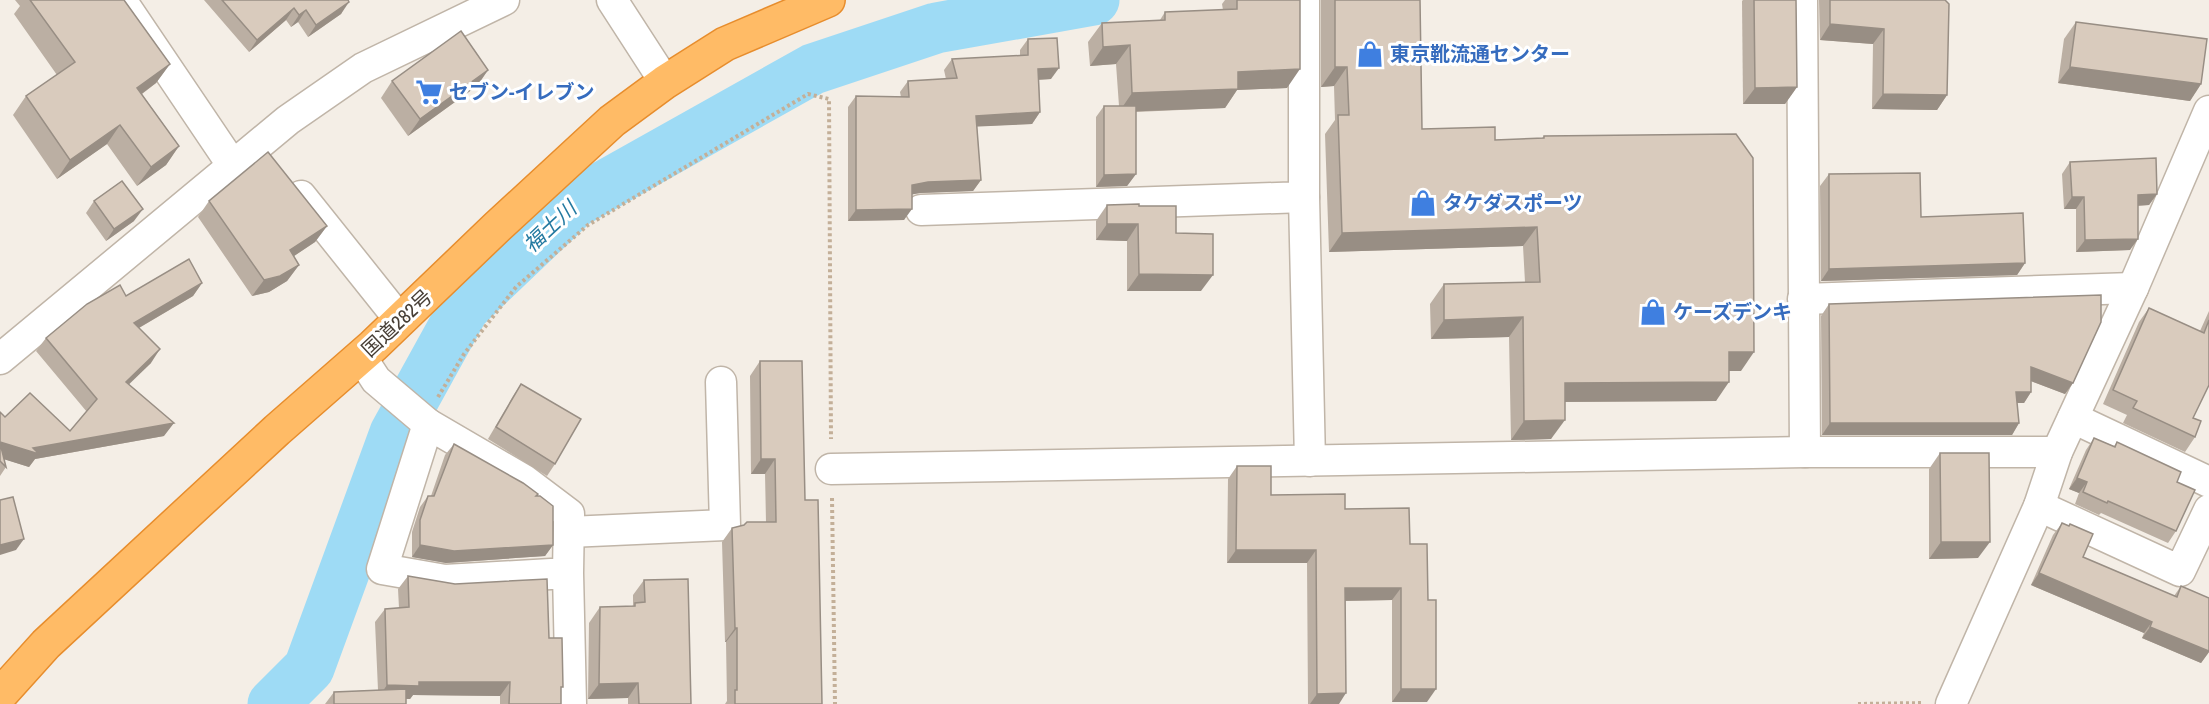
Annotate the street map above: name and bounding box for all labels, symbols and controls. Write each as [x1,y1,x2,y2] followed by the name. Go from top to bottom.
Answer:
[1355,39,1385,69] shop icon: 東京靴流通センター
[1390,40,1570,67] place label: 東京靴流通センター
[414,77,444,107] supermarket icon: セブン-イレブン
[449,78,594,105] place label: セブン-イレブン
[1408,188,1438,218] shop icon: タケダスポーツ
[1443,189,1583,216] place label: タケダスポーツ
[517,193,584,259] water label: 福士川
[356,283,438,362] street label: 国道282号
[1638,297,1668,327] shop icon: ケーズデンキ
[1673,298,1792,325] place label: ケーズデンキ

